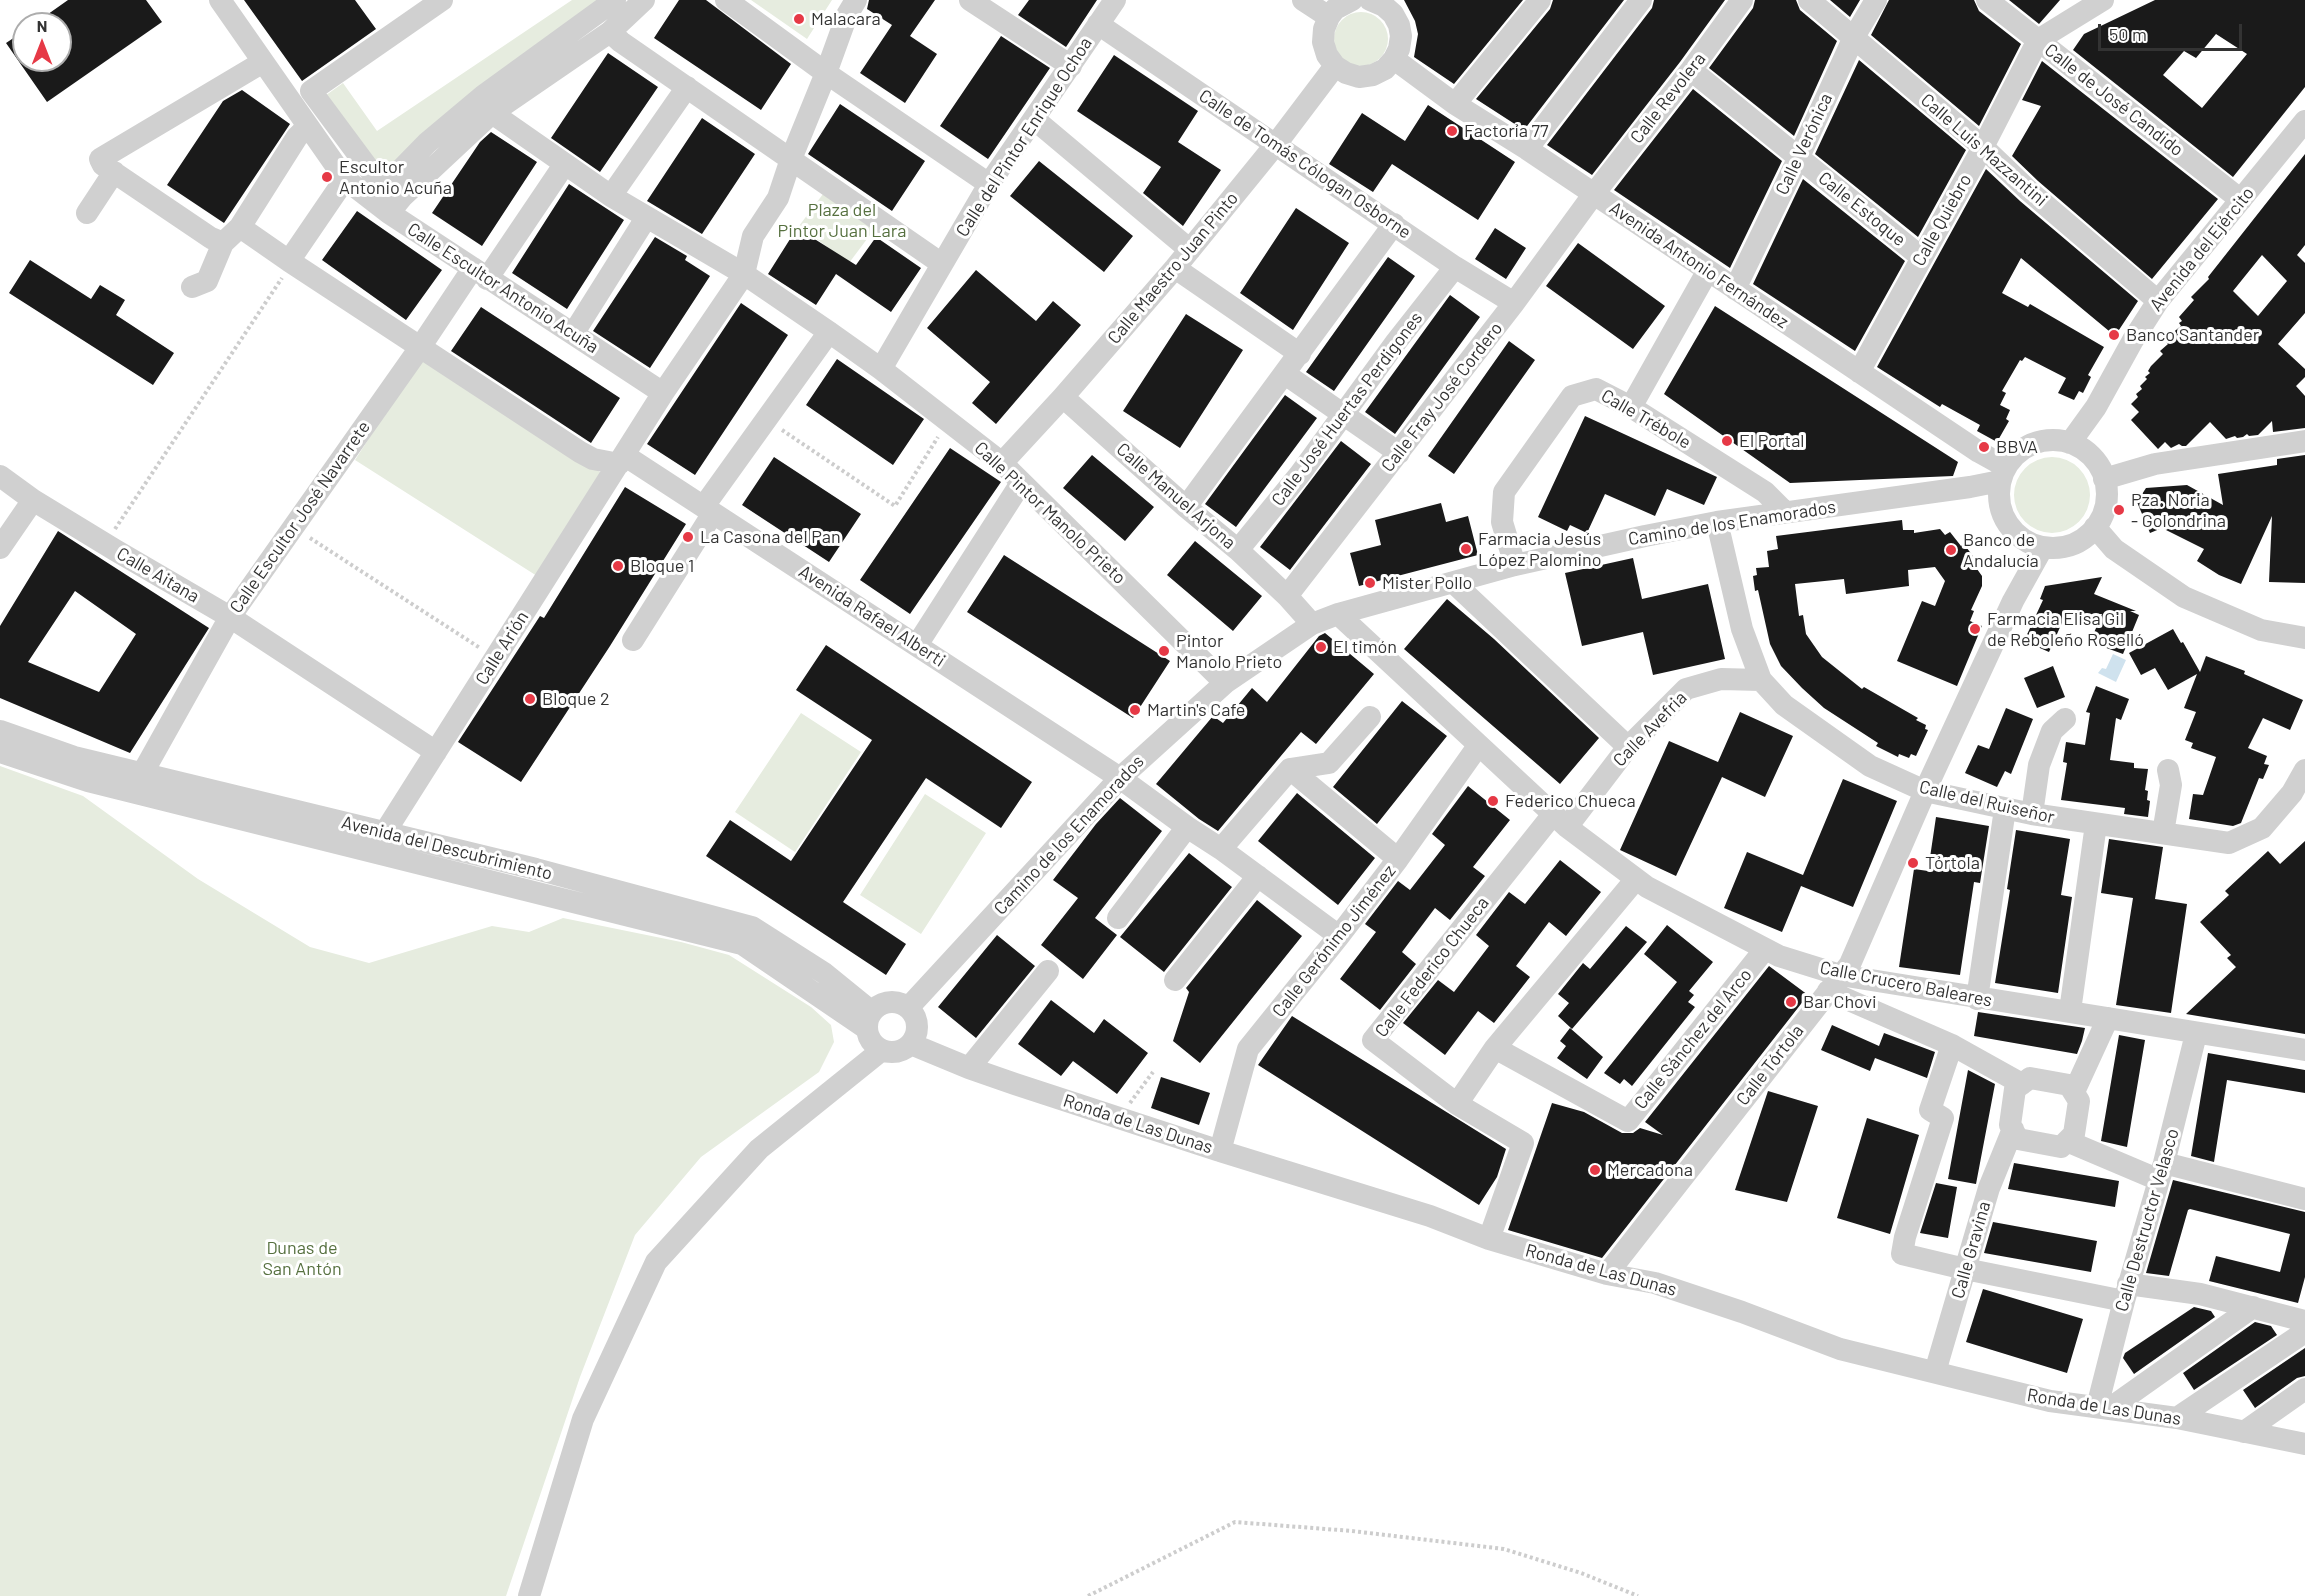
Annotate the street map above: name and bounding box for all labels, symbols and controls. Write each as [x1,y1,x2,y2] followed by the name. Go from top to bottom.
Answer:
[811,8,881,30] place label: Malacara
[12,12,72,72] north arrow
[792,12,806,26] marker: Malacara
[2101,12,2245,50] scale bar
[37,16,47,35] text: N
[2109,23,2147,45] text: 50 m
[951,33,1097,241] street label: Calle del Pintor Enrique Ochoa
[2040,39,2188,161] street label: Calle de José Candido
[1626,48,1710,148] street label: Calle Revolera
[1195,85,1415,243] street label: Calle de Tomás Cólogan Osborne
[1916,89,2052,211] street label: Calle Luis Mazzantini
[1771,90,1837,198] street label: Calle Verónica
[1464,120,1548,142] place label: Factoría 77
[1445,124,1459,138] marker: Factoría 77
[339,156,452,198] place label: Escultor Antonio Acuña
[1814,167,1910,251] street label: Calle Estoque
[320,170,334,184] marker: Escultor Antonio Acuña
[1908,170,1976,270] street label: Calle Quiebro
[2145,182,2259,316] street label: Avenida del Ejército
[1103,188,1243,348] street label: Calle Maestro Juan Pinto
[1605,197,1793,333] street label: Avenida Antonio Fernández
[778,199,906,242] park label: Plaza del Pintor Juan Lara
[403,218,603,358] street label: Calle Escultor Antonio Acuña
[1267,308,1427,510] street label: Calle José Huertas Perdigones
[1377,318,1507,476] street label: Calle Fray José Cordero
[2126,324,2259,346] place label: Banco Santander
[2107,328,2121,342] marker: Banco Santander
[1597,385,1695,453] street label: Calle Trébole
[225,417,375,617] street label: Calle Escultor José Navarrete
[1739,430,1804,452] place label: El Portal
[1720,434,1734,448] marker: El Portal
[1996,436,2038,458] place label: BBVA
[970,437,1130,589] street label: Calle Pintor Manolo Prieto
[1112,438,1240,554] street label: Calle Manuel Arjona
[1977,440,1991,454] marker: BBVA
[2131,489,2226,532] place label: Pza. Noria - Golondrina
[1627,496,1837,550] street label: Camino de los Enamorados
[2112,503,2126,517] marker: Pza. Noria - Golondrina
[700,526,841,548] place label: La Casona del Pan
[1478,528,1601,570] place label: Farmacia Jesús López Palomino
[1963,529,2039,572] place label: Banco de Andalucía
[681,530,695,544] marker: La Casona del Pan
[1459,542,1473,556] marker: Farmacia Jesús López Palomino
[113,543,203,607] street label: Calle Aitana
[1944,543,1958,557] marker: Banco de Andalucía
[630,555,694,577] place label: Bloque 1
[611,559,625,573] marker: Bloque 1
[795,561,949,671] street label: Avenida Rafael Alberti
[1382,572,1472,594] place label: Mister Pollo
[1363,576,1377,590] marker: Mister Pollo
[471,607,533,689] street label: Calle Arión
[1987,608,2144,650] place label: Farmacia Elisa Gil de Reboleño Roselló
[1968,622,1982,636] marker: Farmacia Elisa Gil de Reboleño Roselló
[1176,630,1282,672] place label: Pintor Manolo Prieto
[1333,636,1397,658] place label: El timón
[1314,640,1328,654] marker: El timón
[1157,644,1171,658] marker: Pintor Manolo Prieto
[1609,687,1691,771] street label: Calle Avefria
[542,688,610,710] place label: Bloque 2
[523,692,537,706] marker: Bloque 2
[1147,699,1245,721] place label: Martin's Cafe
[1128,703,1142,717] marker: Martin's Cafe
[989,751,1149,919] street label: Camino de los Enamorados
[1917,776,2057,828] street label: Calle del Ruiseñor
[1505,790,1636,812] place label: Federico Chueca
[1486,794,1500,808] marker: Federico Chueca
[339,811,555,885] street label: Avenida del Descubrimiento
[1925,852,1980,874] place label: Tórtola
[1906,856,1920,870] marker: Tórtola
[1268,861,1400,1021] street label: Calle Gerónimo Jiménez
[1370,892,1494,1042] street label: Calle Federico Chueca
[1818,957,1994,1011] street label: Calle Crucero Baleares
[1630,964,1756,1114] street label: Calle Sánchez del Arco
[1803,991,1877,1013] place label: Bar Chovi
[1784,995,1798,1009] marker: Bar Chovi
[1732,1020,1808,1110] street label: Calle Tórtola
[1061,1090,1215,1158] street label: Ronda de Las Dunas
[2111,1126,2183,1314] street label: Calle Destructor Velasco
[1607,1159,1693,1181] place label: Mercadona
[1588,1163,1602,1177] marker: Mercadona
[1947,1199,1995,1301] street label: Calle Gravina
[262,1237,342,1280] park label: Dunas de San Antón
[1523,1239,1679,1301] street label: Ronda de Las Dunas
[2025,1384,2183,1430] street label: Ronda de Las Dunas

